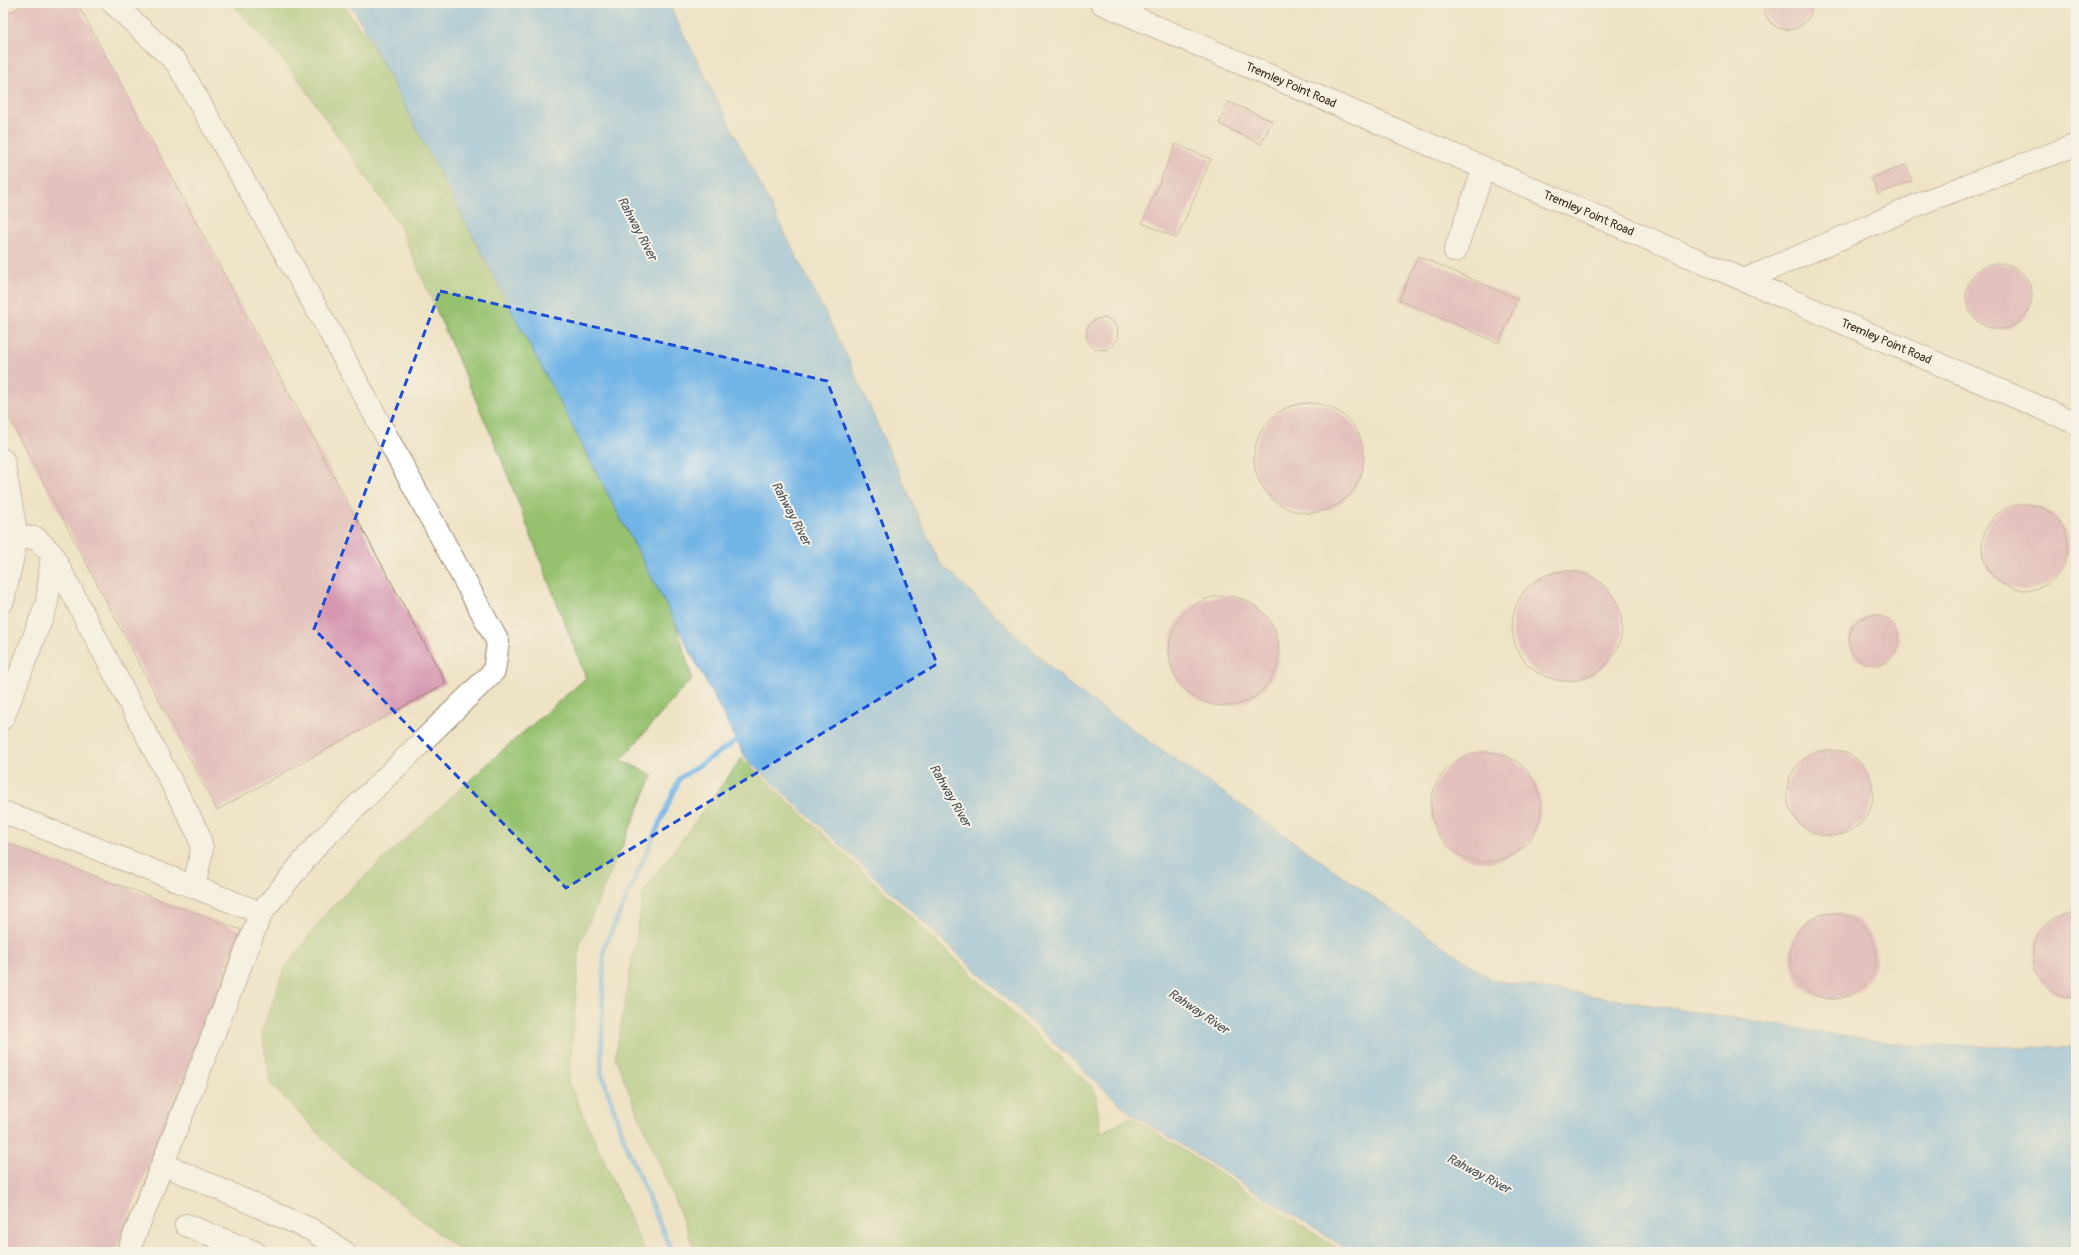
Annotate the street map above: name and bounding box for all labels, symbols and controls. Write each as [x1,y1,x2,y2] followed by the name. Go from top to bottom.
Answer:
[1243,59,1339,112] street label: Tremley Point Road
[1541,187,1636,240] street label: Tremley Point Road
[614,194,662,265] water label: Rahway River
[1838,316,1934,368] street label: Tremley Point Road
[768,479,816,550] water label: Rahway River
[926,761,976,832] water label: Rahway River
[1165,986,1234,1039] water label: Rahway River
[1444,1150,1515,1198] water label: Rahway River

